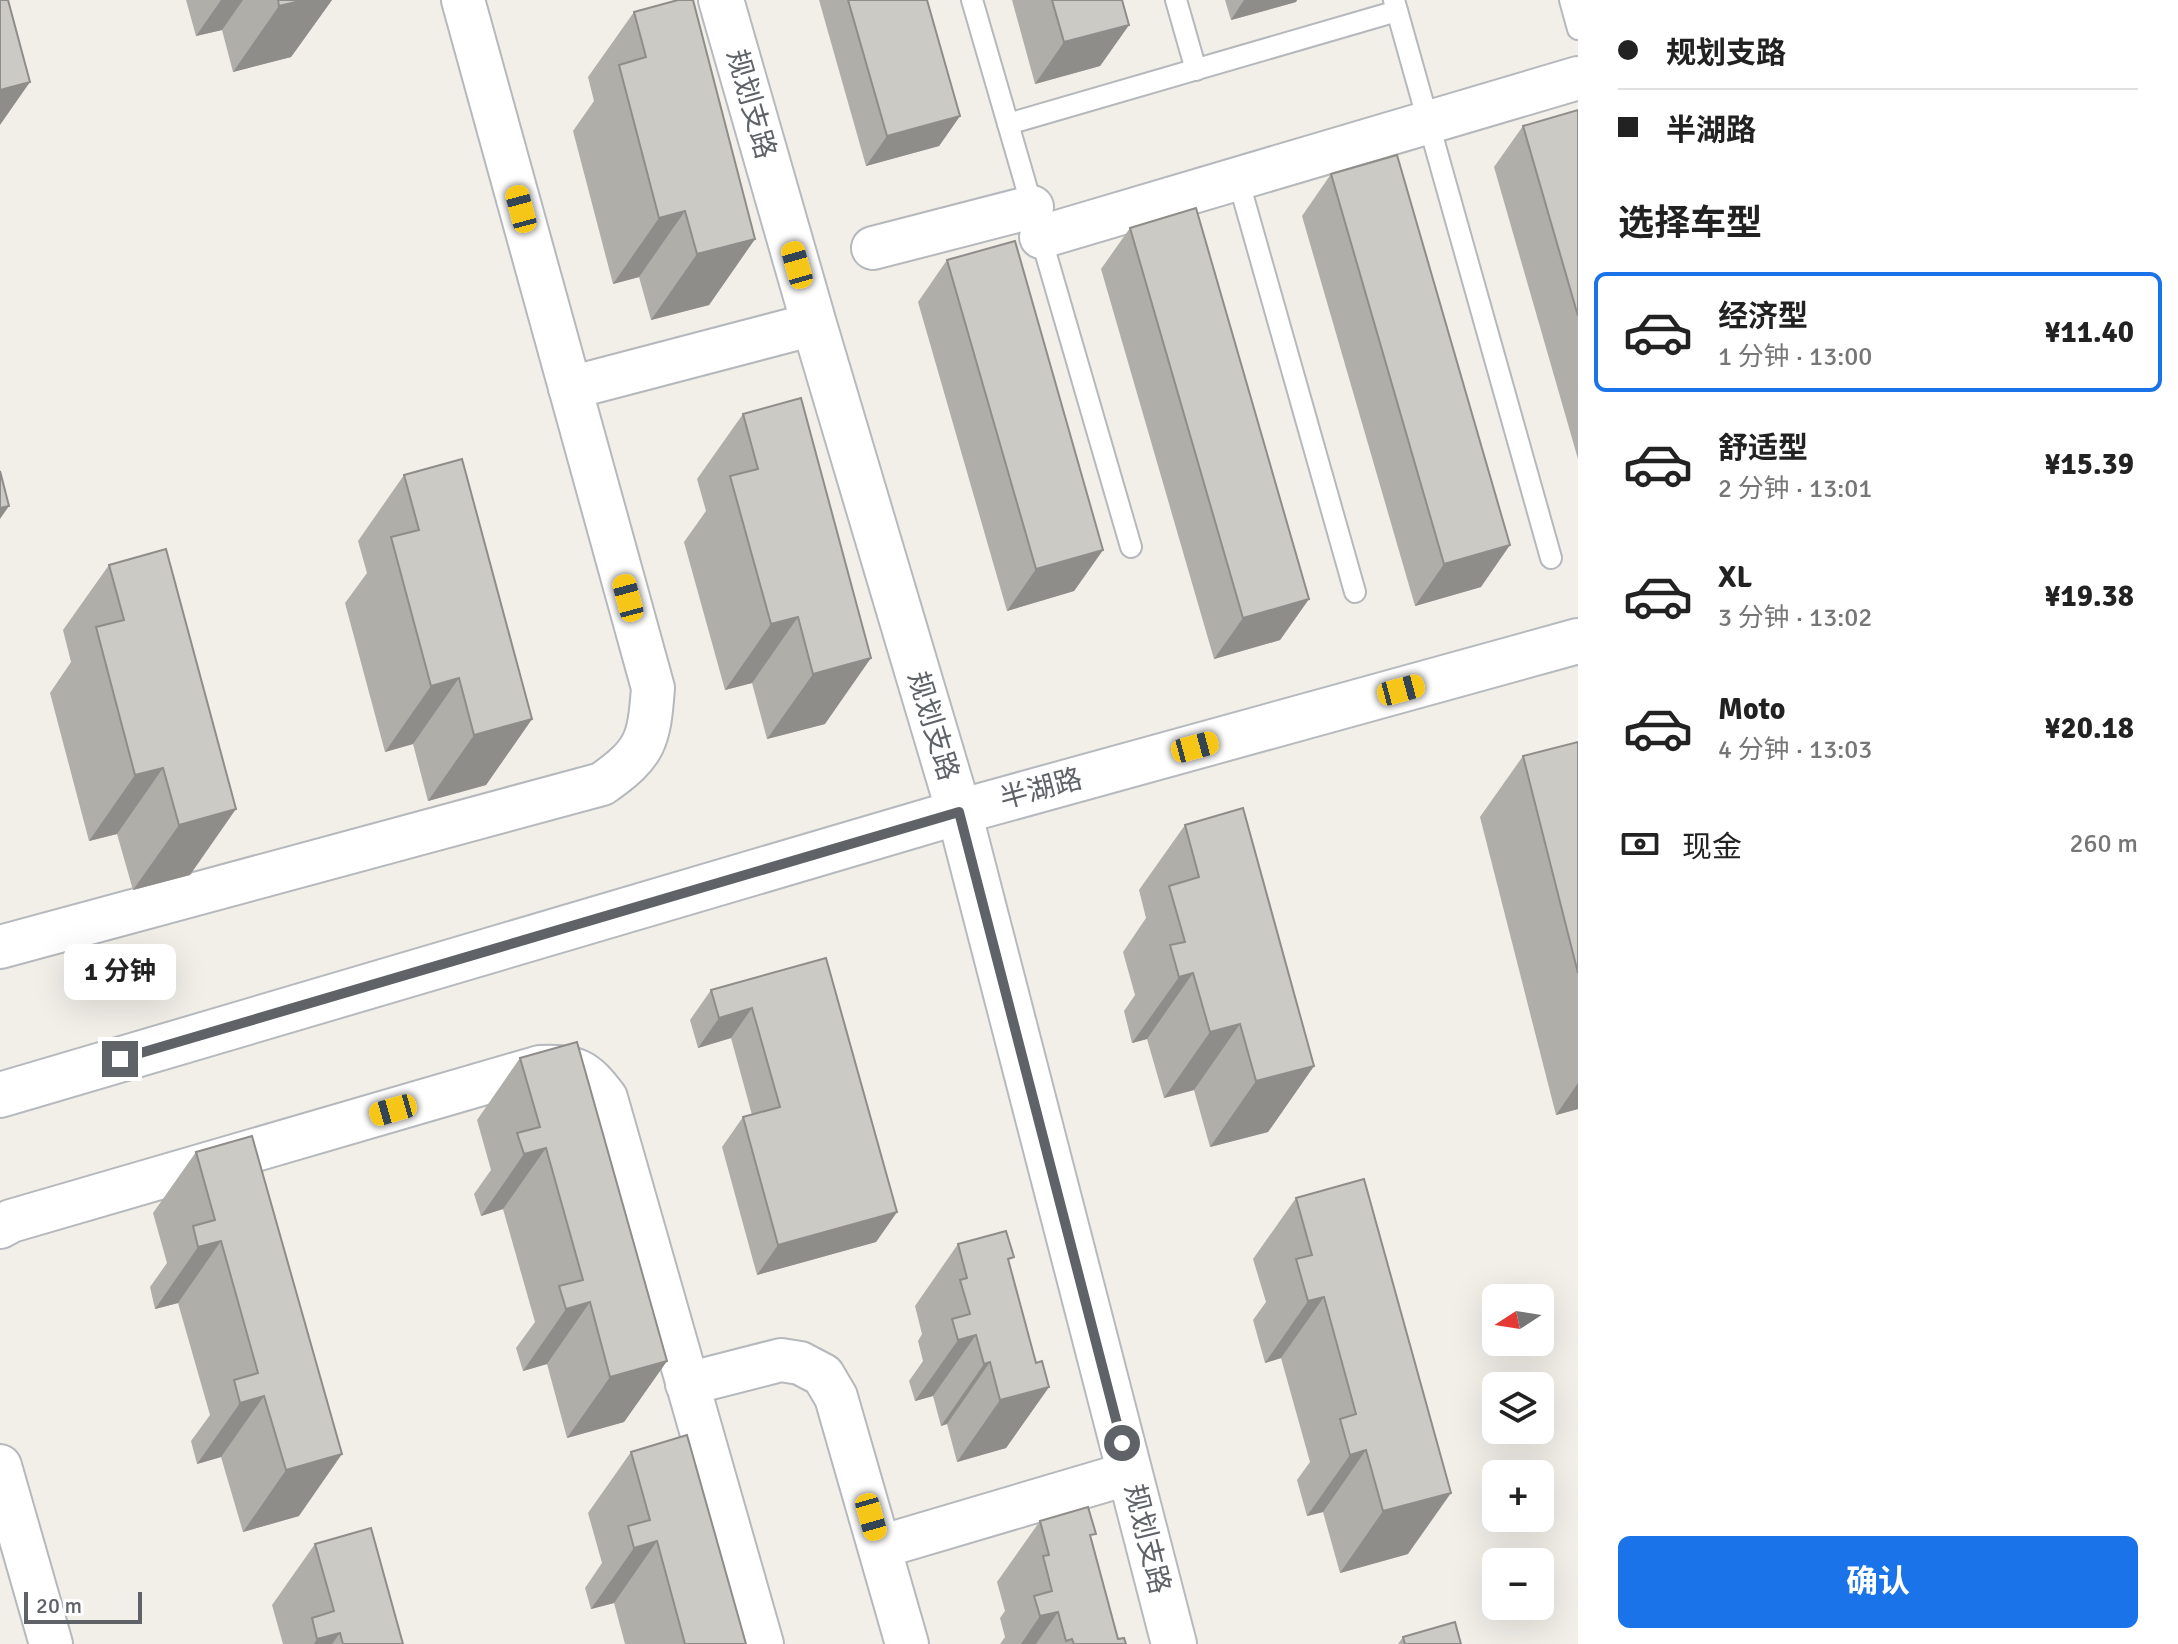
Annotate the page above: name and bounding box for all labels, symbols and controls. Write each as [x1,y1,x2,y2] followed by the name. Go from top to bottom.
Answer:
[1666,35,1786,72] text: 规划支路
[719,45,783,163] street label: 规划支路
[1666,112,1756,149] text: 半湖路
[503,183,539,235] car
[1618,201,1762,246] text: 选择车型
[779,239,815,291] car
[1622,296,1694,368] icon: car
[1718,298,1808,335] text: 经济型
[2044,314,2134,351] text: ¥11.40
[1718,341,1872,373] text: 1 分钟 · 13:00
[1622,428,1694,500] icon: car
[1718,430,1808,467] text: 舒适型
[2044,446,2134,483] text: ¥15.39
[1718,473,1872,505] text: 2 分钟 · 13:01
[1718,559,1752,596] text: XL
[1622,560,1694,632] icon: car
[610,572,646,624] car
[2044,578,2134,615] text: ¥19.38
[1718,602,1872,634] text: 3 分钟 · 13:02
[900,667,966,785] street label: 规划支路
[1375,672,1427,708] car
[1718,691,1785,728] text: Moto
[1622,692,1694,764] icon: car
[2044,710,2134,747] text: ¥20.18
[1169,729,1221,765] car
[1718,734,1872,766] text: 4 分钟 · 13:03
[996,762,1086,816] street label: 半湖路
[1618,822,1662,866] icon: cash
[2069,828,2138,860] text: 260 m
[1682,829,1742,866] text: 现金
[64,943,176,999] callout: 1 分钟
[84,956,156,988] text: 1 分钟
[102,1041,138,1077] route end
[367,1092,419,1128] car
[1482,1284,1554,1356] north arrow
[1482,1284,1554,1620] map controls
[1482,1372,1554,1444] button: layers
[1104,1425,1140,1461] route start
[1482,1460,1554,1532] button: +
[1117,1481,1177,1597] street label: 规划支路
[853,1491,889,1543] car
[1618,1536,2138,1628] button: 确认
[1482,1548,1554,1620] button: −
[24,1588,142,1624] scale bar
[36,1592,82,1619] text: 20 m

